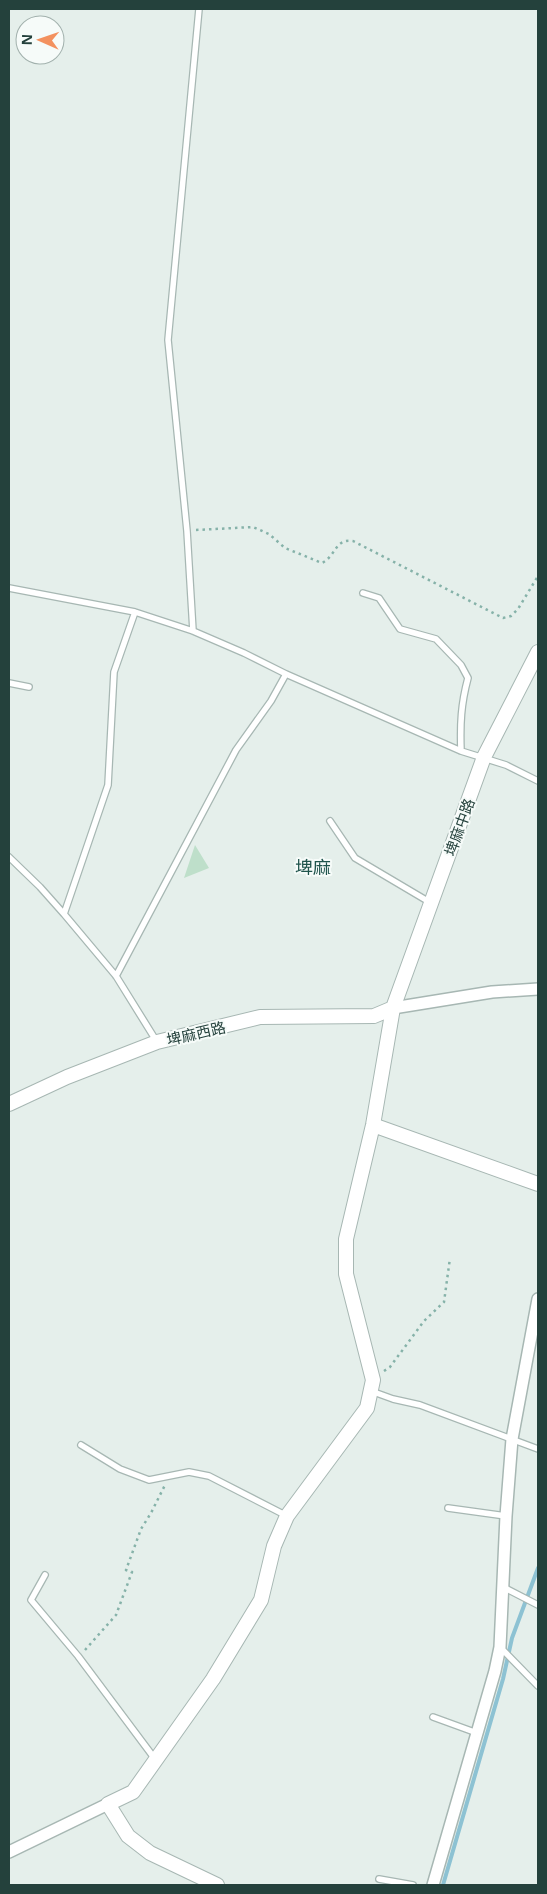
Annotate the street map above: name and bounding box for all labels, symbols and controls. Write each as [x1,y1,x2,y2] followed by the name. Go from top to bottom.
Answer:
[15,15,65,65] north arrow
[17,34,36,46] text: N
[439,795,479,859] street label: 埤麻中路
[295,855,331,879] district label: 埤麻
[165,1017,227,1049] street label: 埤麻西路

